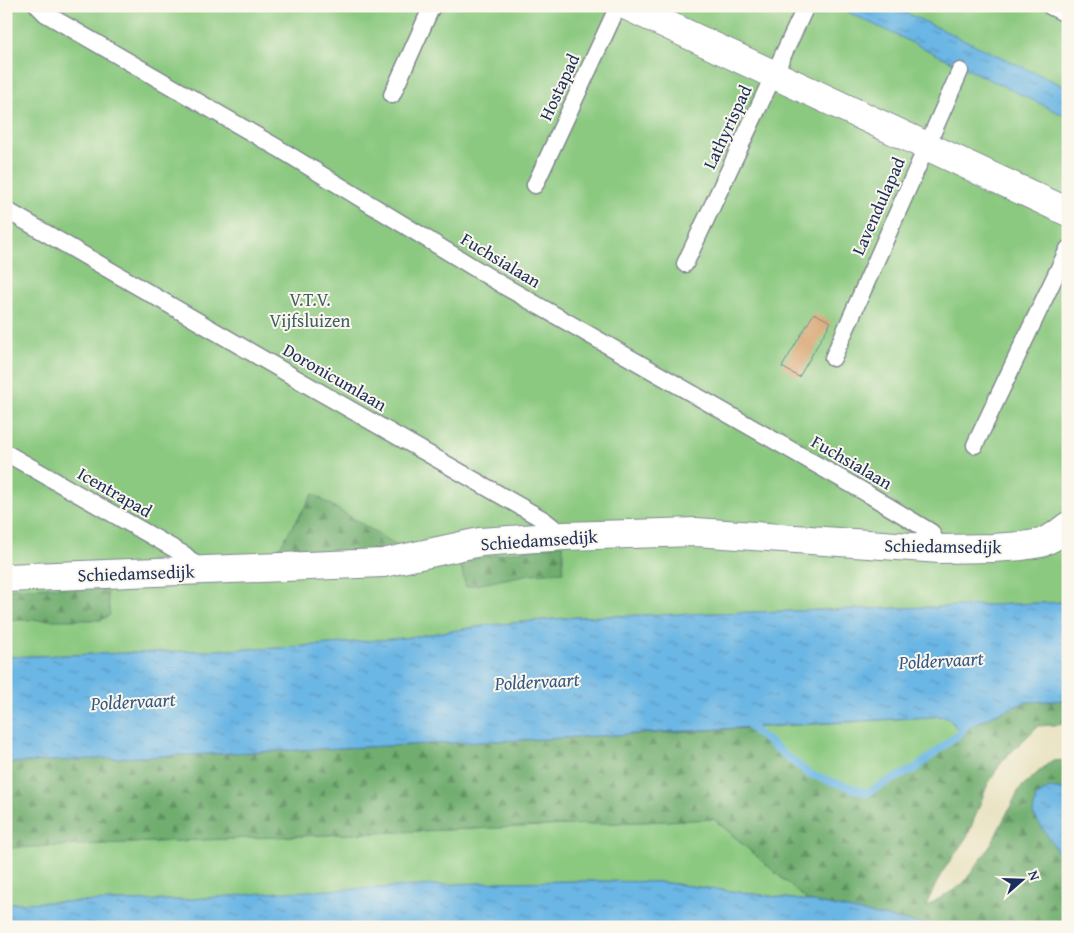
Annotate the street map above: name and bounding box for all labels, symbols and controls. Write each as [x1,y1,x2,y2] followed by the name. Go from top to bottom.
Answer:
[532,49,586,125] street label: Hostapad
[696,80,758,174] street label: Lathyrispad
[844,152,912,259] street label: Lavendulapad
[456,225,546,295] street label: Fuchsialaan
[270,286,350,334] park label: V.T.V. Vijfsluizen
[278,336,392,418] street label: Doronicumlaan
[807,428,897,496] street label: Fuchsialaan
[73,460,158,524] street label: Icentrapad
[480,522,599,558] street label: Schiedamsedijk
[884,531,1003,561] street label: Schiedamsedijk
[77,557,196,589] street label: Schiedamsedijk
[897,644,985,676] water label: Poldervaart
[493,665,581,697] water label: Poldervaart
[89,685,177,717] water label: Poldervaart
[996,856,1046,906] north arrow
[1023,868,1045,884] text: N

